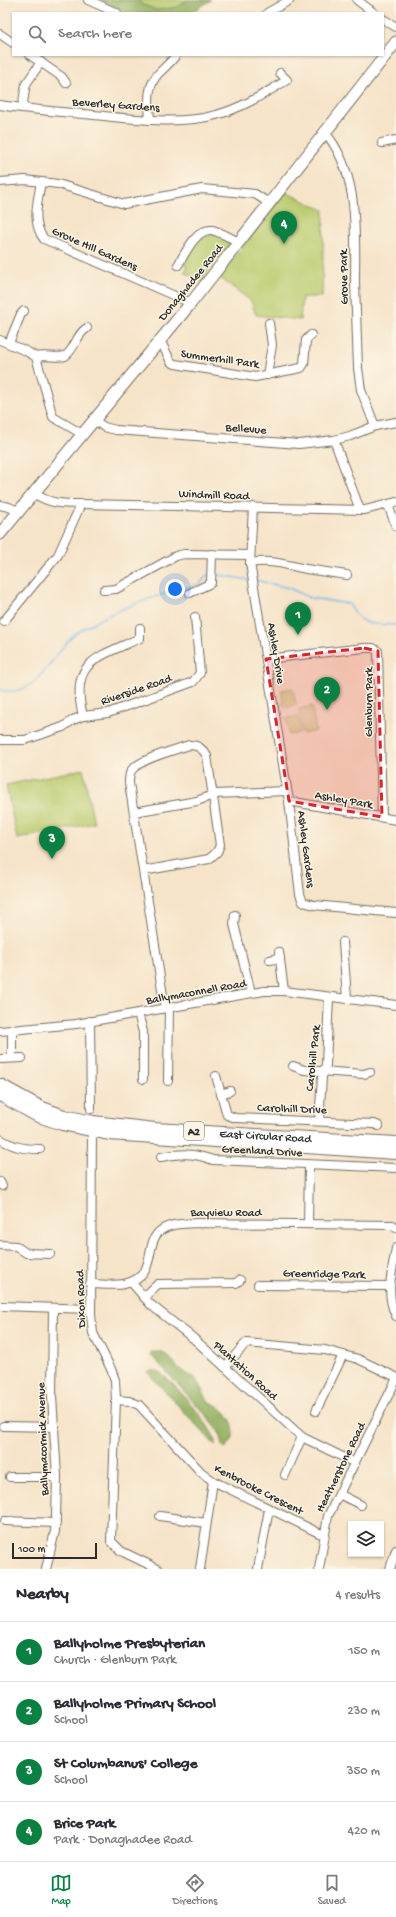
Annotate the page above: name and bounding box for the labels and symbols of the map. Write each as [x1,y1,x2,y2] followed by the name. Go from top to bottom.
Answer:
[71,96,161,116] street label: Beverley Gardens
[271,211,297,244] pin: 4
[49,225,140,275] street label: Grove HIll Gardens
[156,241,227,325] street label: Donaghadee Road
[337,248,352,305] street label: Grove Park
[180,348,261,373] street label: Summerhill Park
[224,422,268,438] street label: Bellevue
[178,488,251,504] street label: Windmill Road
[165,579,185,599] your location
[285,602,311,635] pin: 1
[263,622,287,686] street label: Ashley Drive
[363,665,377,737] street label: Glenburn Park
[99,672,175,710] street label: Riverside Road
[314,677,340,710] pin: 2
[314,789,375,813] street label: Ashley Park
[293,810,317,889] street label: Ashley Gardens
[39,826,65,859] pin: 3
[144,977,248,1009] street label: Ballymaconnell Road
[304,1023,325,1092] street label: Carolhill Park
[257,1102,328,1118] street label: Carolhill Drive
[184,1122,204,1140] road number: A2
[219,1128,313,1147] street label: East Circular Road
[221,1143,303,1161] street label: Greenland Drive
[189,1207,263,1221] street label: Bayview Road
[283,1267,367,1283] street label: Greenridge Park
[74,1269,90,1329] street label: Dixon Road
[209,1338,280,1405] street label: Plantation Road
[35,1381,53,1497] street label: Ballymacormick Avenue
[314,1420,370,1515] street label: Heatherstone Road
[211,1462,306,1520] street label: Kenbrooke Crescent
[12,1541,97,1560] scale bar

